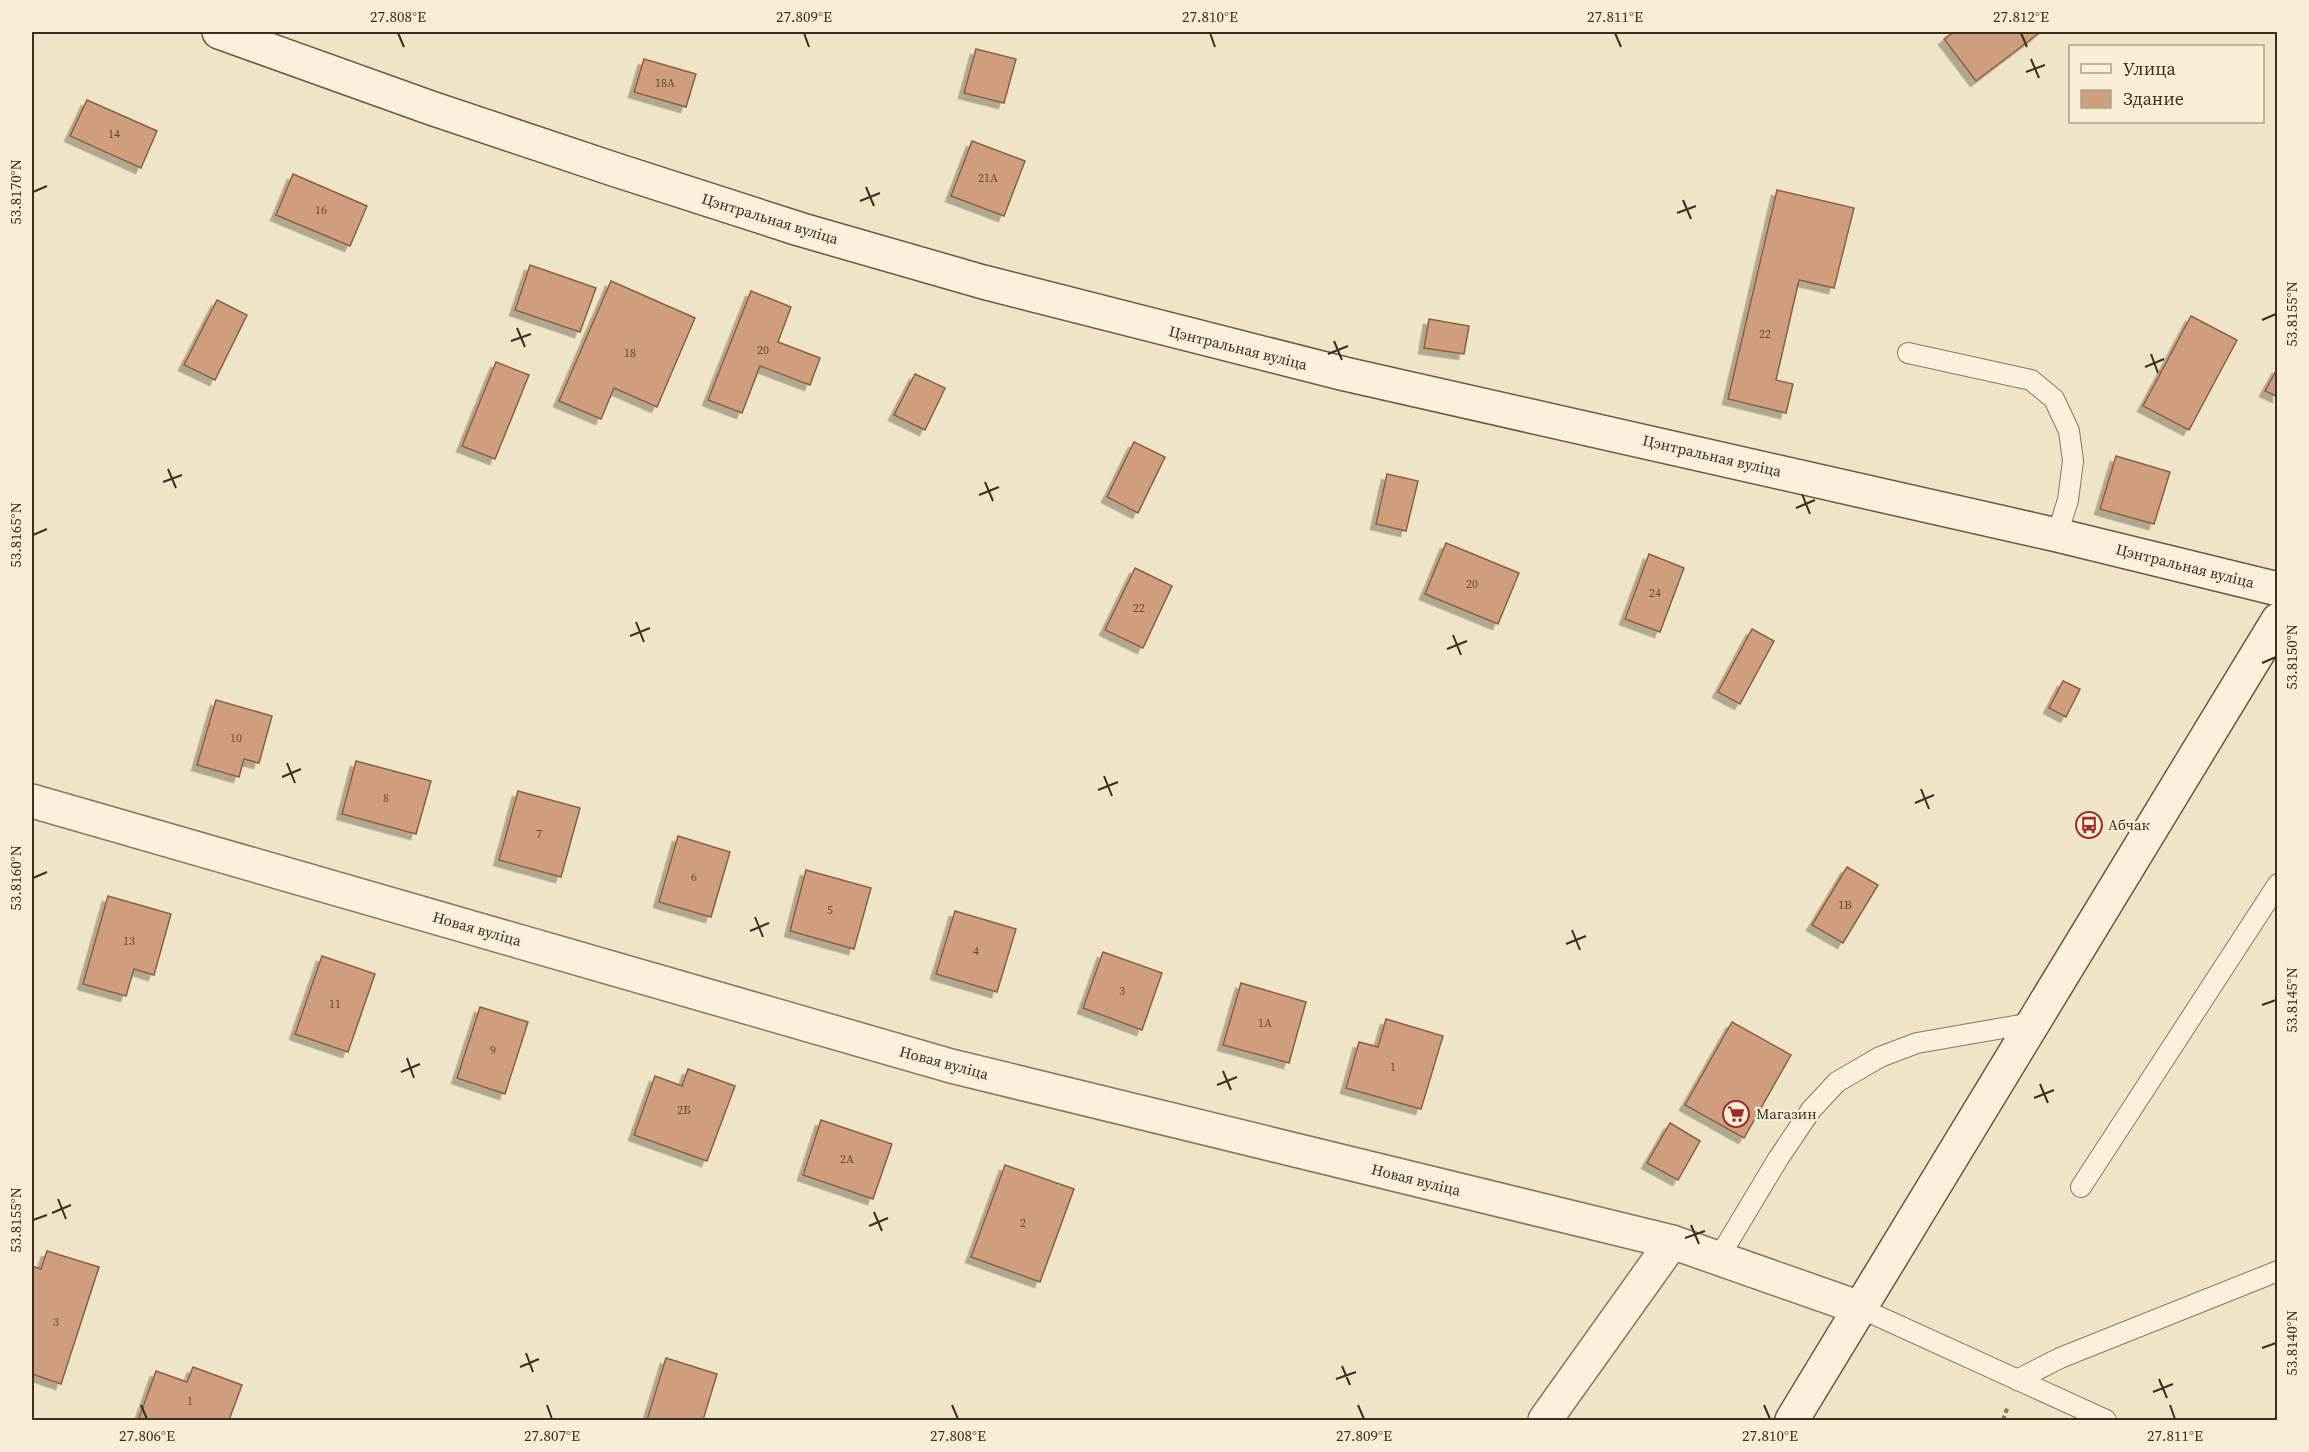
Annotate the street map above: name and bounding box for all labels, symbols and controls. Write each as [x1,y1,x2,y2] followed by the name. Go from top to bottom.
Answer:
[370,6,426,27] text: 27.808°E
[776,6,832,27] text: 27.809°E
[1182,6,1238,27] text: 27.810°E
[1587,6,1643,27] text: 27.811°E
[1993,6,2049,27] text: 27.812°E
[2069,45,2264,123] legend
[2123,56,2176,81] text: Улица
[655,75,675,91] house number: 18А
[2123,86,2184,111] text: Здание
[108,126,120,142] house number: 14
[5,159,26,225] text: 53.8170°N
[978,170,998,186] house number: 21А
[699,188,841,249] street label: Цэнтральная вуліца
[315,202,327,218] house number: 16
[2281,281,2302,347] text: 53.8155°N
[1167,320,1310,375] street label: Цэнтральная вуліца
[1759,326,1771,342] house number: 22
[757,342,769,358] house number: 20
[624,345,636,361] house number: 18
[1641,429,1784,482] street label: Цэнтральная вуліца
[5,502,26,568] text: 53.8165°N
[2114,538,2257,593] street label: Цэнтральная вуліца
[1466,576,1478,592] house number: 20
[1649,585,1661,601] house number: 24
[1133,600,1145,616] house number: 22
[2281,624,2302,690] text: 53.8150°N
[230,730,242,746] house number: 10
[383,790,389,806] house number: 8
[2074,810,2104,840] bus stop icon: Абчак
[2108,814,2150,835] place label: Абчак
[536,826,542,842] house number: 7
[5,845,26,911] text: 53.8160°N
[691,869,697,885] house number: 6
[1838,897,1852,913] house number: 1В
[827,902,833,918] house number: 5
[430,906,524,951] street label: Новая вуліца
[123,933,135,949] house number: 13
[973,943,979,959] house number: 4
[2281,967,2302,1033] text: 53.8145°N
[1119,983,1125,999] house number: 3
[329,996,341,1012] house number: 11
[1258,1015,1272,1031] house number: 1А
[897,1041,991,1085] street label: Новая вуліца
[490,1042,496,1058] house number: 9
[1390,1059,1396,1075] house number: 1
[1721,1099,1751,1129] supermarket icon: Магазин
[677,1102,691,1118] house number: 2Б
[1756,1103,1817,1124] place label: Магазин
[840,1151,854,1167] house number: 2А
[1369,1158,1463,1201] street label: Новая вуліца
[5,1187,26,1253] text: 53.8155°N
[1020,1215,1026,1231] house number: 2
[2281,1310,2302,1376] text: 53.8140°N
[53,1314,59,1330] house number: 3
[187,1393,193,1409] house number: 1
[119,1425,175,1446] text: 27.806°E
[524,1425,580,1446] text: 27.807°E
[930,1425,986,1446] text: 27.808°E
[1336,1425,1392,1446] text: 27.809°E
[1742,1425,1798,1446] text: 27.810°E
[2147,1425,2203,1446] text: 27.811°E

